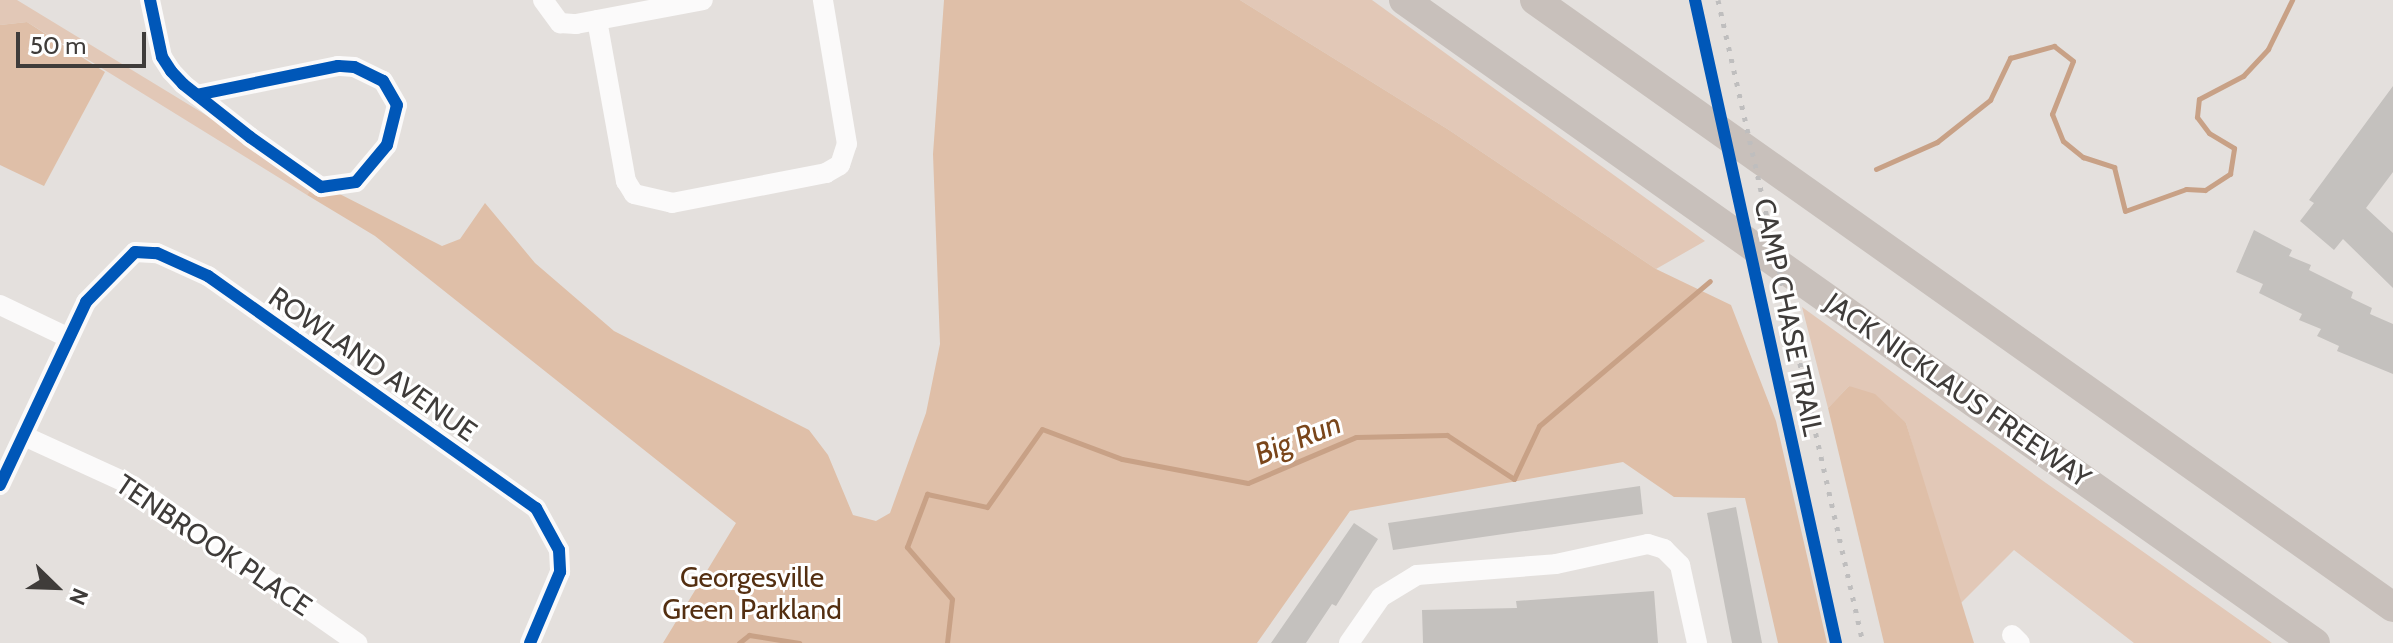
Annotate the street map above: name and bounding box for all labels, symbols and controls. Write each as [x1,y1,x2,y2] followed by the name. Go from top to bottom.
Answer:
[20,16,150,66] scale bar
[30,31,86,60] text: 50 m
[1747,195,1831,439] street label: CAMP CHASE TRAIL
[262,280,484,448] street label: ROWLAND AVENUE
[1819,285,2097,495] street label: JACK NICKLAUS FREEWAY
[1250,405,1346,473] water label: Big Run
[110,467,318,623] street label: TENBROOK PLACE
[16,547,96,627] north arrow
[662,560,842,626] park label: Georgesville Green Parkland
[63,584,94,609] text: N

